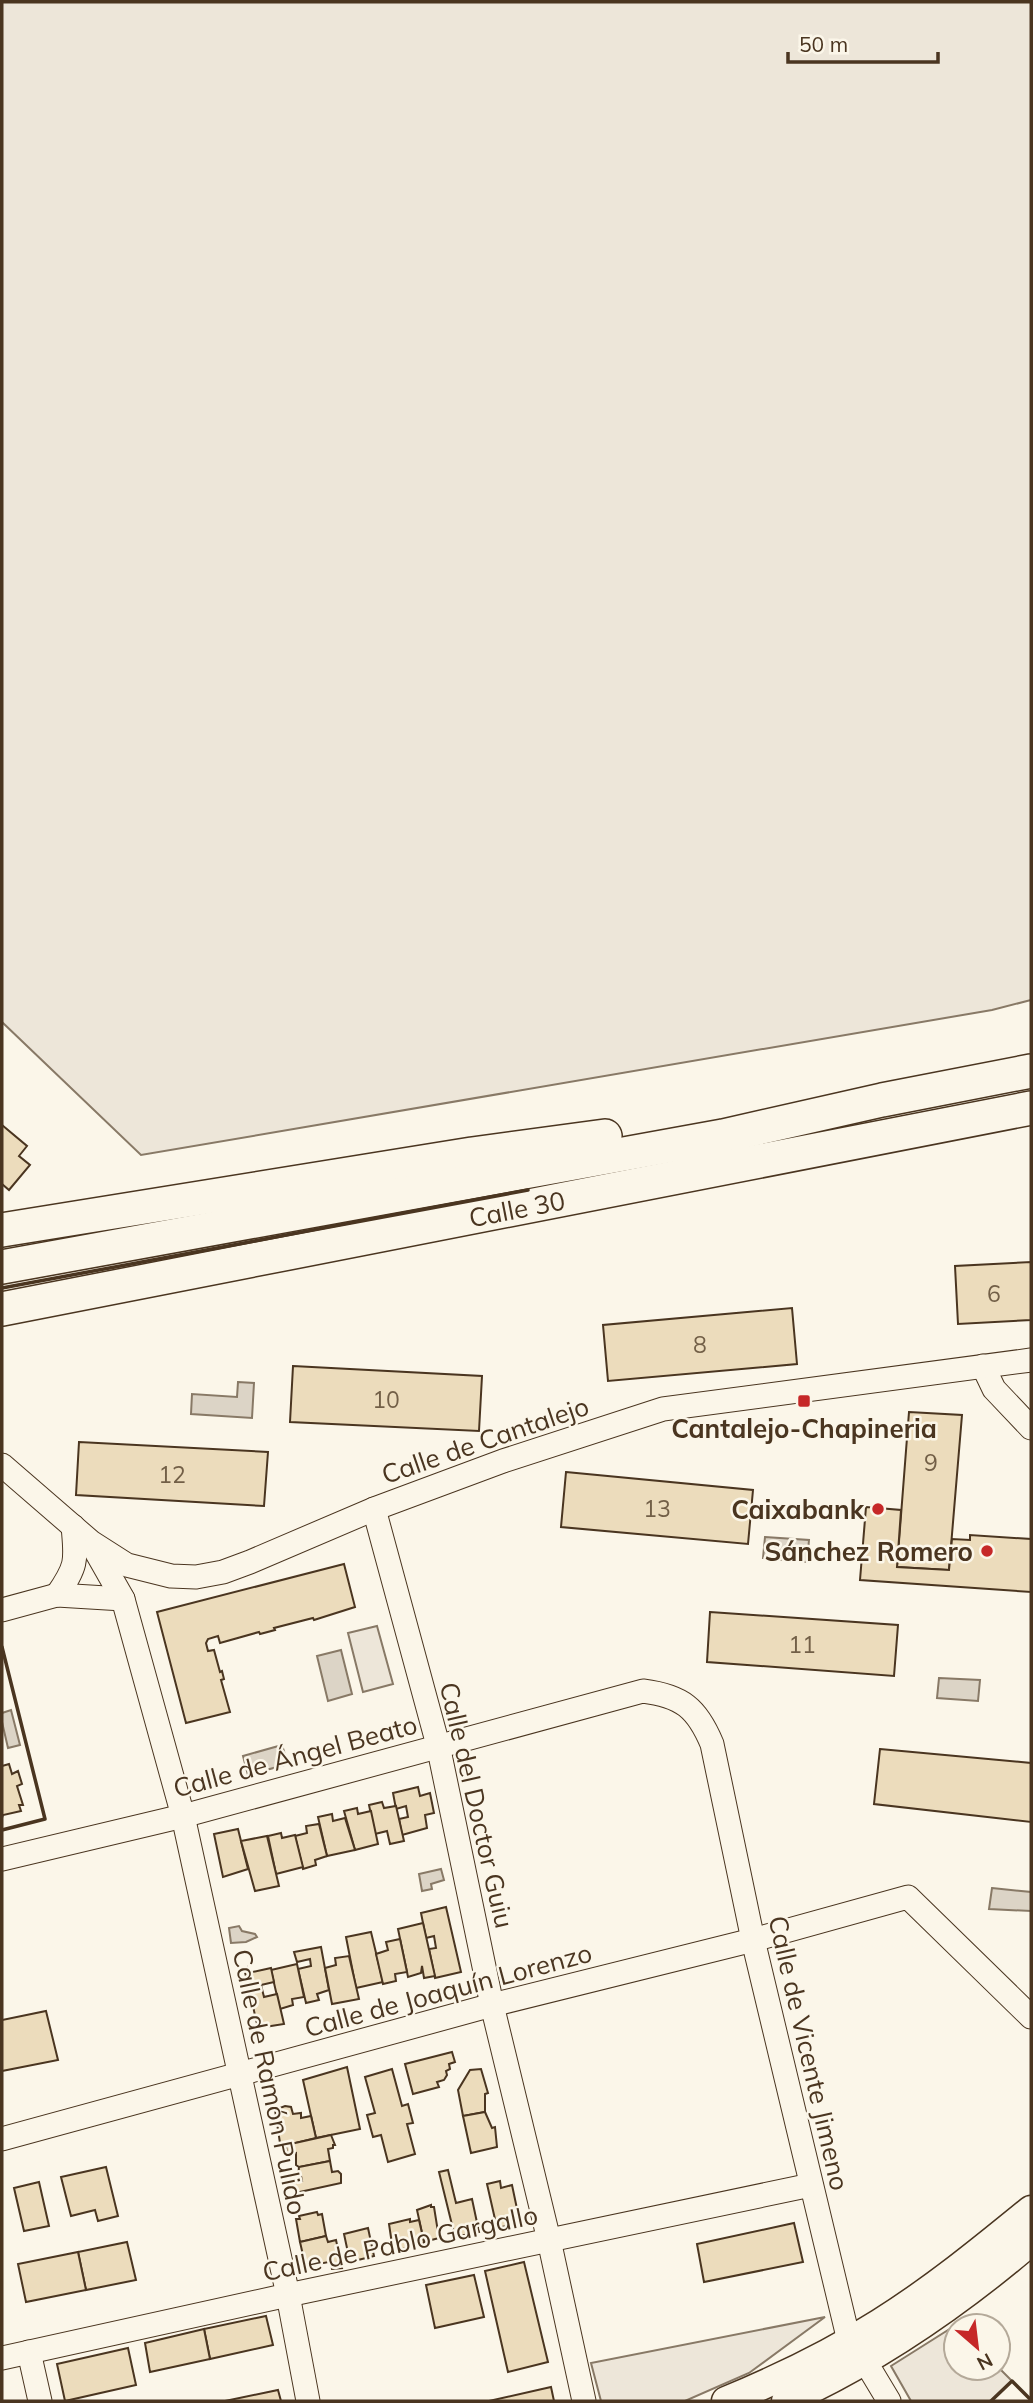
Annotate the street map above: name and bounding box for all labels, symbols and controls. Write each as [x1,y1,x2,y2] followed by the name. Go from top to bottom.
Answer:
[788,21,939,65] scale bar
[799,31,848,57] text: 50 m
[466,1184,568,1234] street label: Calle 30
[987,1279,1001,1308] house number: 6
[693,1330,707,1359] house number: 8
[372,1385,400,1414] house number: 10
[377,1389,593,1491] street label: Calle de Cantalejo
[796,1393,812,1409] marker: Cantalejo-Chapineria
[671,1412,937,1445] place label: Cantalejo-Chapineria
[924,1448,938,1477] house number: 9
[158,1460,186,1489] house number: 12
[731,1493,865,1526] place label: Caixabank
[643,1494,671,1523] house number: 13
[870,1501,886,1517] marker: Caixabank
[764,1535,973,1568] place label: Sánchez Romero
[979,1543,995,1559] marker: Sánchez Romero
[788,1630,816,1659] house number: 11
[433,1679,521,1931] street label: Calle del Doctor Guiu
[169,1708,421,1804] street label: Calle de Ángel Beato
[761,1912,857,2194] street label: Calle de Vicente Jimeno
[301,1936,595,2044] street label: Calle de Joaquín Lorenzo
[226,1946,314,2218] street label: Calle de Ramón Pulido
[259,2198,541,2288] street label: Calle de Pablo Gargallo
[942,2312,1012,2382] north arrow
[973,2348,997,2376] text: N

